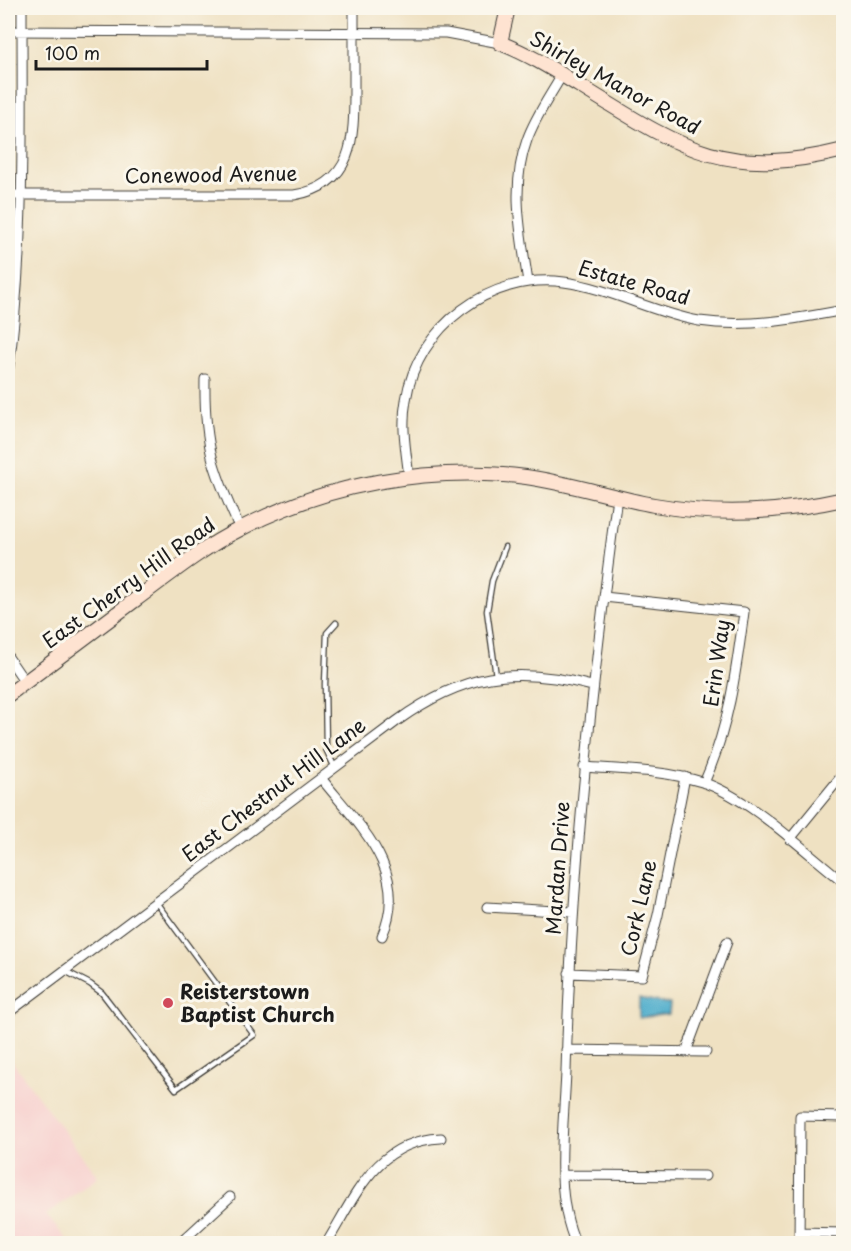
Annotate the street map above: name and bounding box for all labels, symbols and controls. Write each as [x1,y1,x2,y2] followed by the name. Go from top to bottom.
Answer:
[525,23,706,142] street label: Shirley Manor Road
[36,33,207,71] scale bar
[45,39,100,66] text: 100 m
[124,157,298,191] street label: Conewood Avenue
[575,252,694,312] street label: Estate Road
[36,509,221,655] street label: East Cherry Hill Road
[695,617,737,709] street label: Erin Way
[175,710,372,868] street label: East Chestnut Hill Lane
[537,800,577,936] street label: Mardan Drive
[612,857,664,959] street label: Cork Lane
[180,976,335,1029] place label: Reisterstown Baptist Church
[161,996,175,1010] marker: Reisterstown Baptist Church

